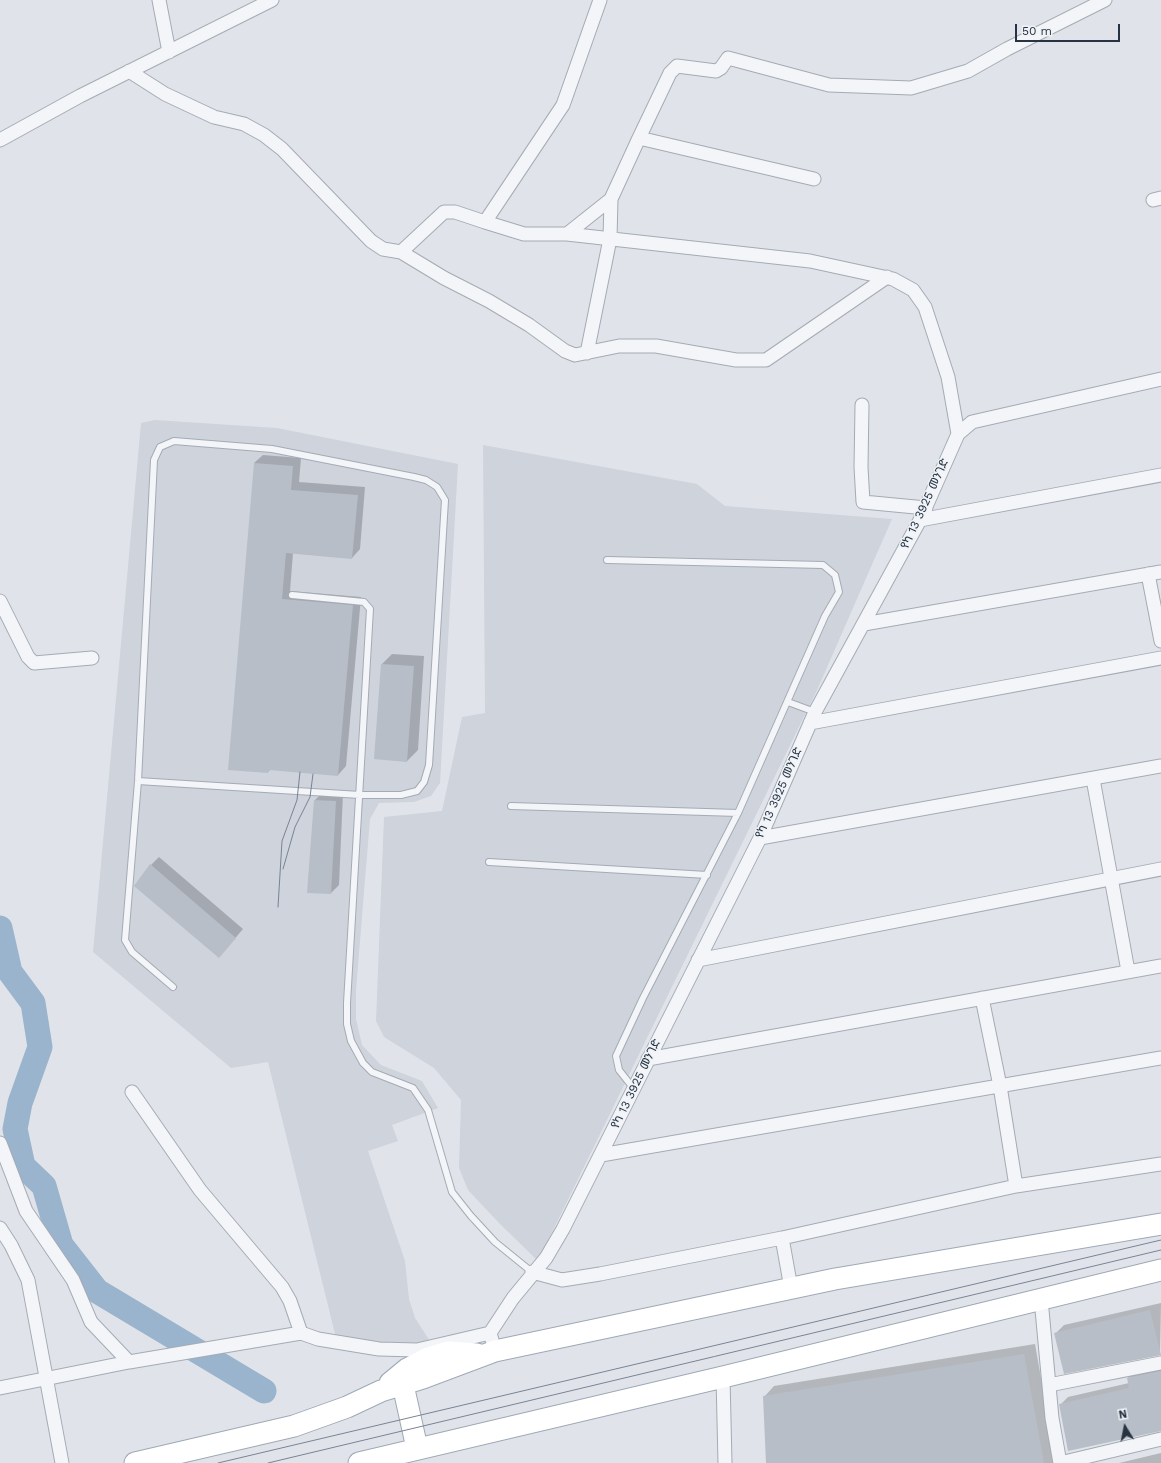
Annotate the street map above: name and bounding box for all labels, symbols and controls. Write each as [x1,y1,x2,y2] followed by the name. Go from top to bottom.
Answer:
[1017,16,1122,42] scale bar
[1022,24,1052,38] text: 50 m
[898,457,952,551] street label: የካ 13 3925 መንገድ
[753,745,805,841] street label: የካ 13 3925 መንገድ
[608,1037,664,1131] street label: የካ 13 3925 መንገድ
[1105,1407,1145,1447] north arrow
[1118,1408,1128,1422] text: N

